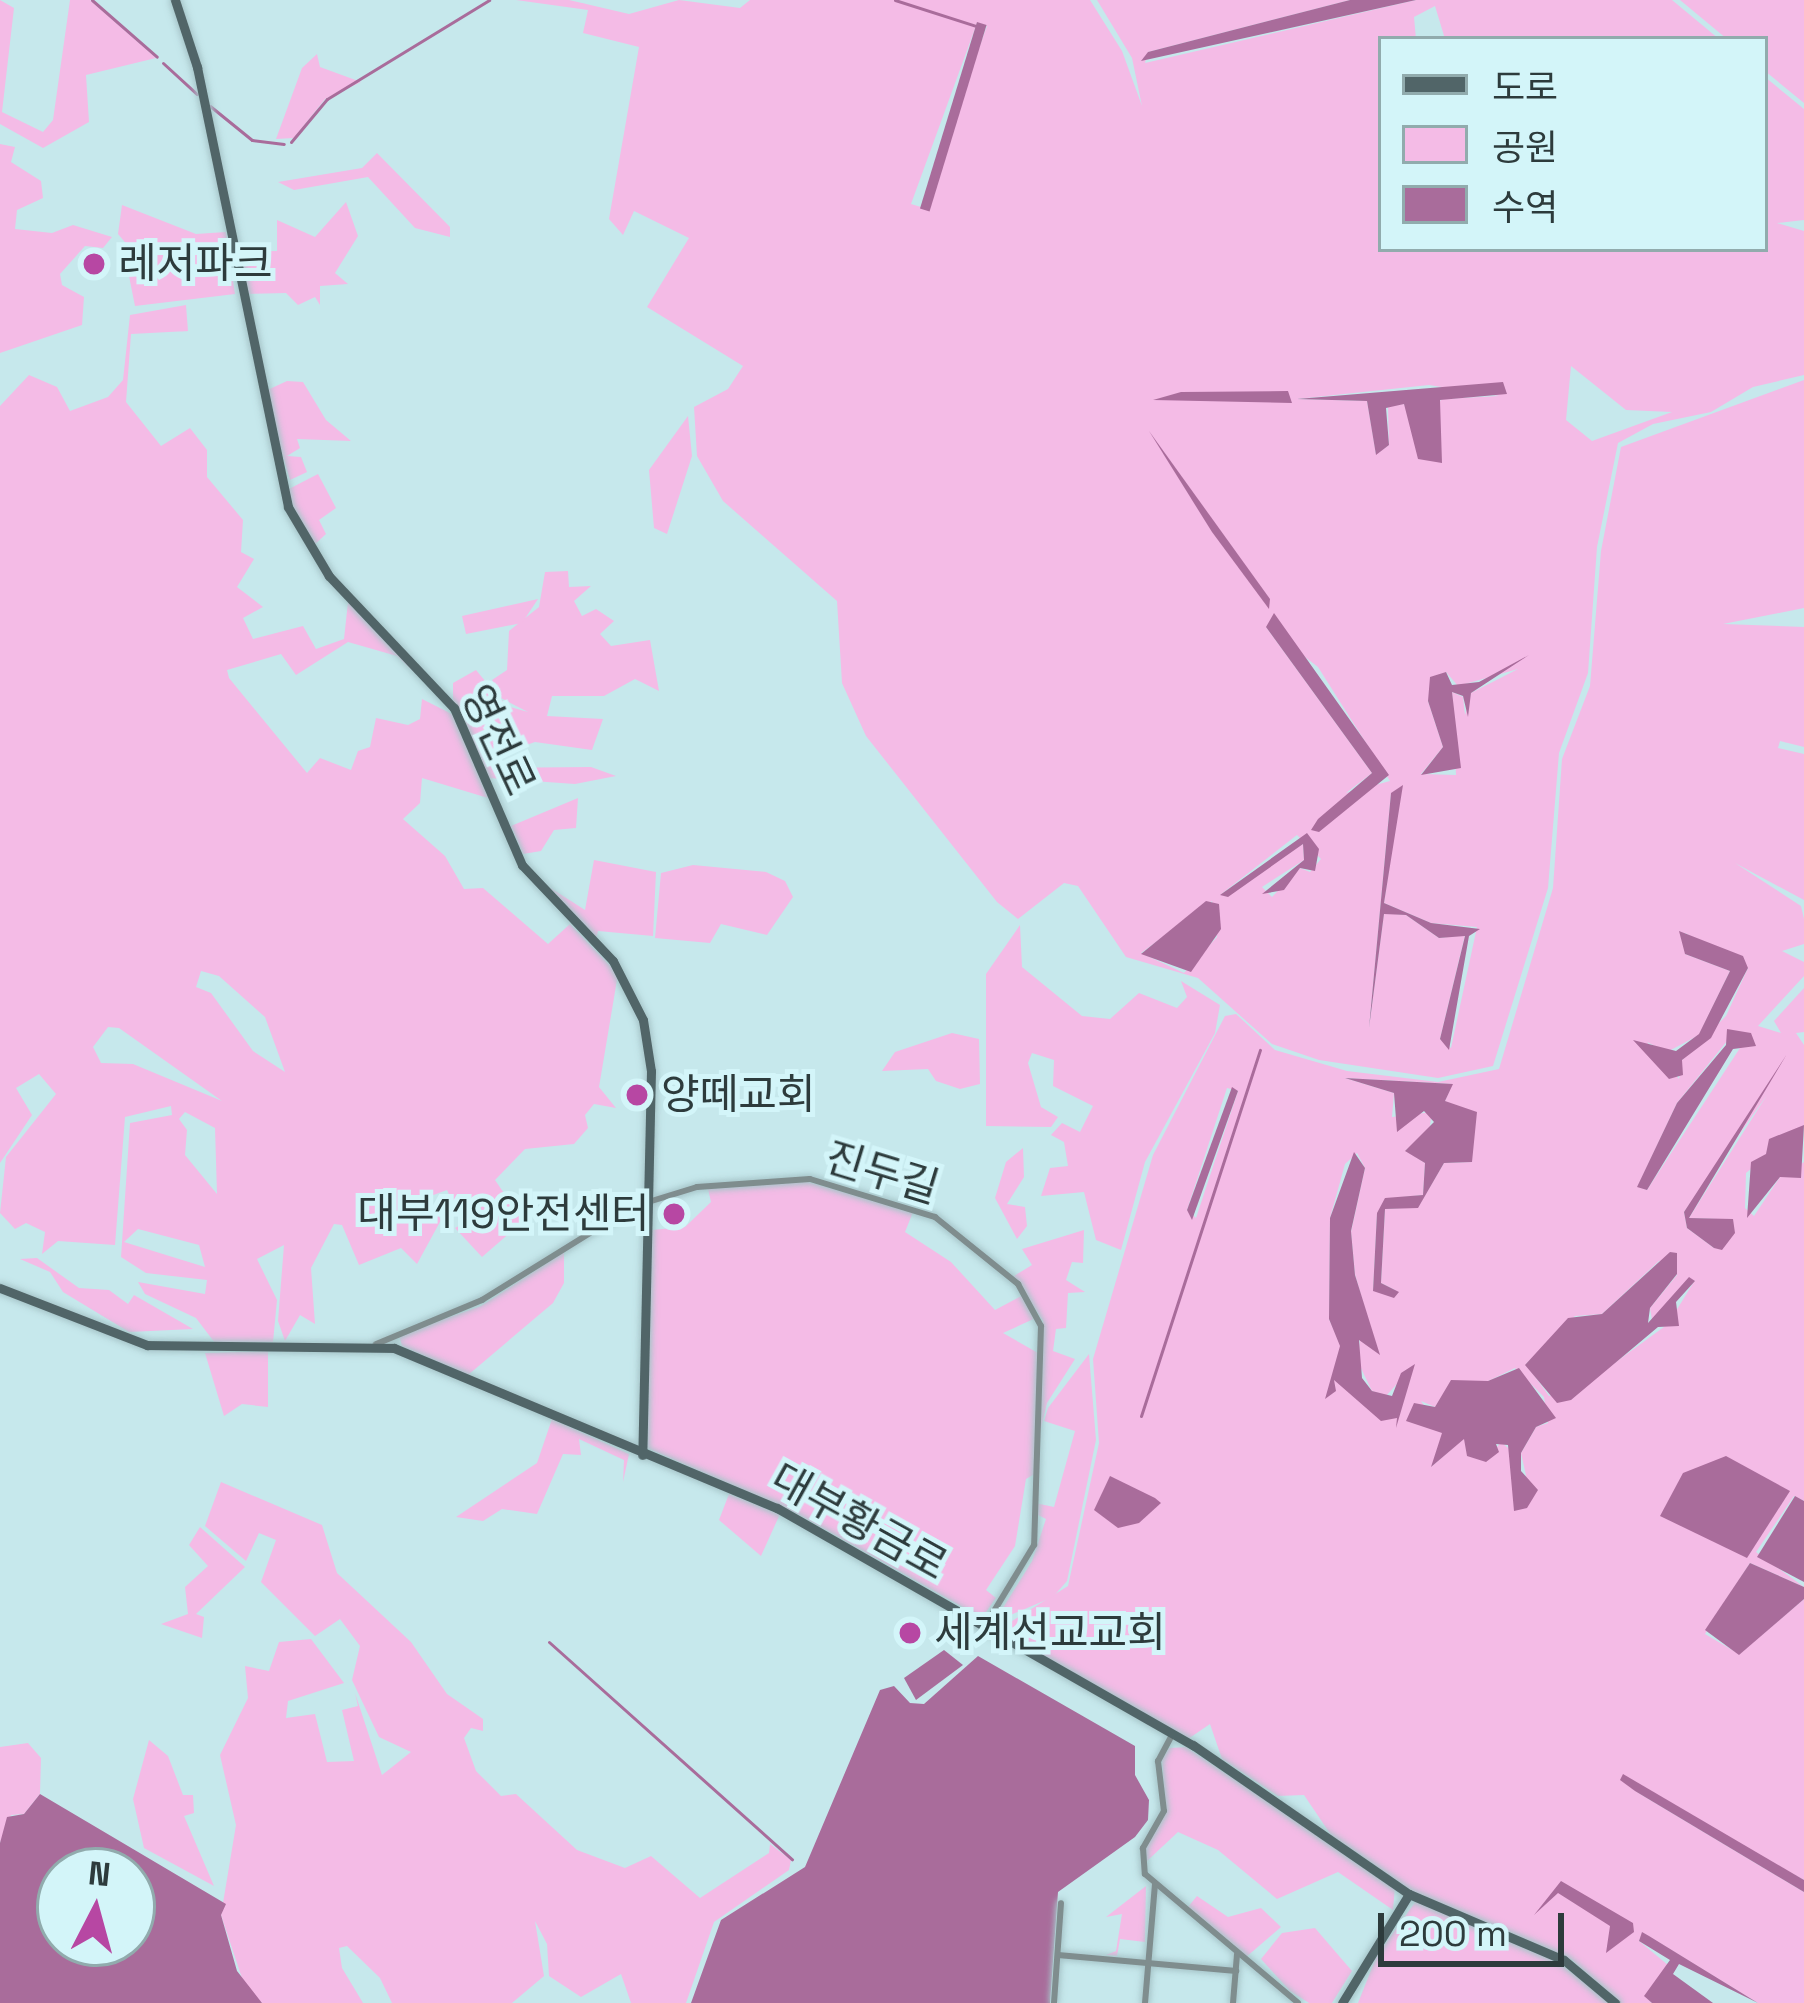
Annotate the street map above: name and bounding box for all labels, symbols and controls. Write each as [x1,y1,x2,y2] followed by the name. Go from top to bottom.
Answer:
[1378,36,1768,252] legend
[1492,65,1558,111] text: 도로
[1492,125,1558,171] text: 공원
[1492,185,1558,231] text: 수역
[118,239,273,289] place label: 레저파크
[81,251,107,277] marker: 레저파크
[451,677,545,803] street label: 영전로
[661,1070,816,1120] place label: 양떼교회
[624,1082,650,1108] marker: 양떼교회
[819,1132,945,1214] street label: 진두길
[357,1189,650,1239] place label: 대부119안전센터
[661,1201,687,1227] marker: 대부119안전센터
[762,1453,956,1591] street label: 대부황금로
[934,1608,1166,1658] place label: 세계선교교회
[897,1620,923,1646] marker: 세계선교교회
[36,1847,156,1967] north arrow
[86,1852,113,1896] text: N
[1384,1889,1570,1963] scale bar
[1399,1911,1507,1957] text: 200 m

